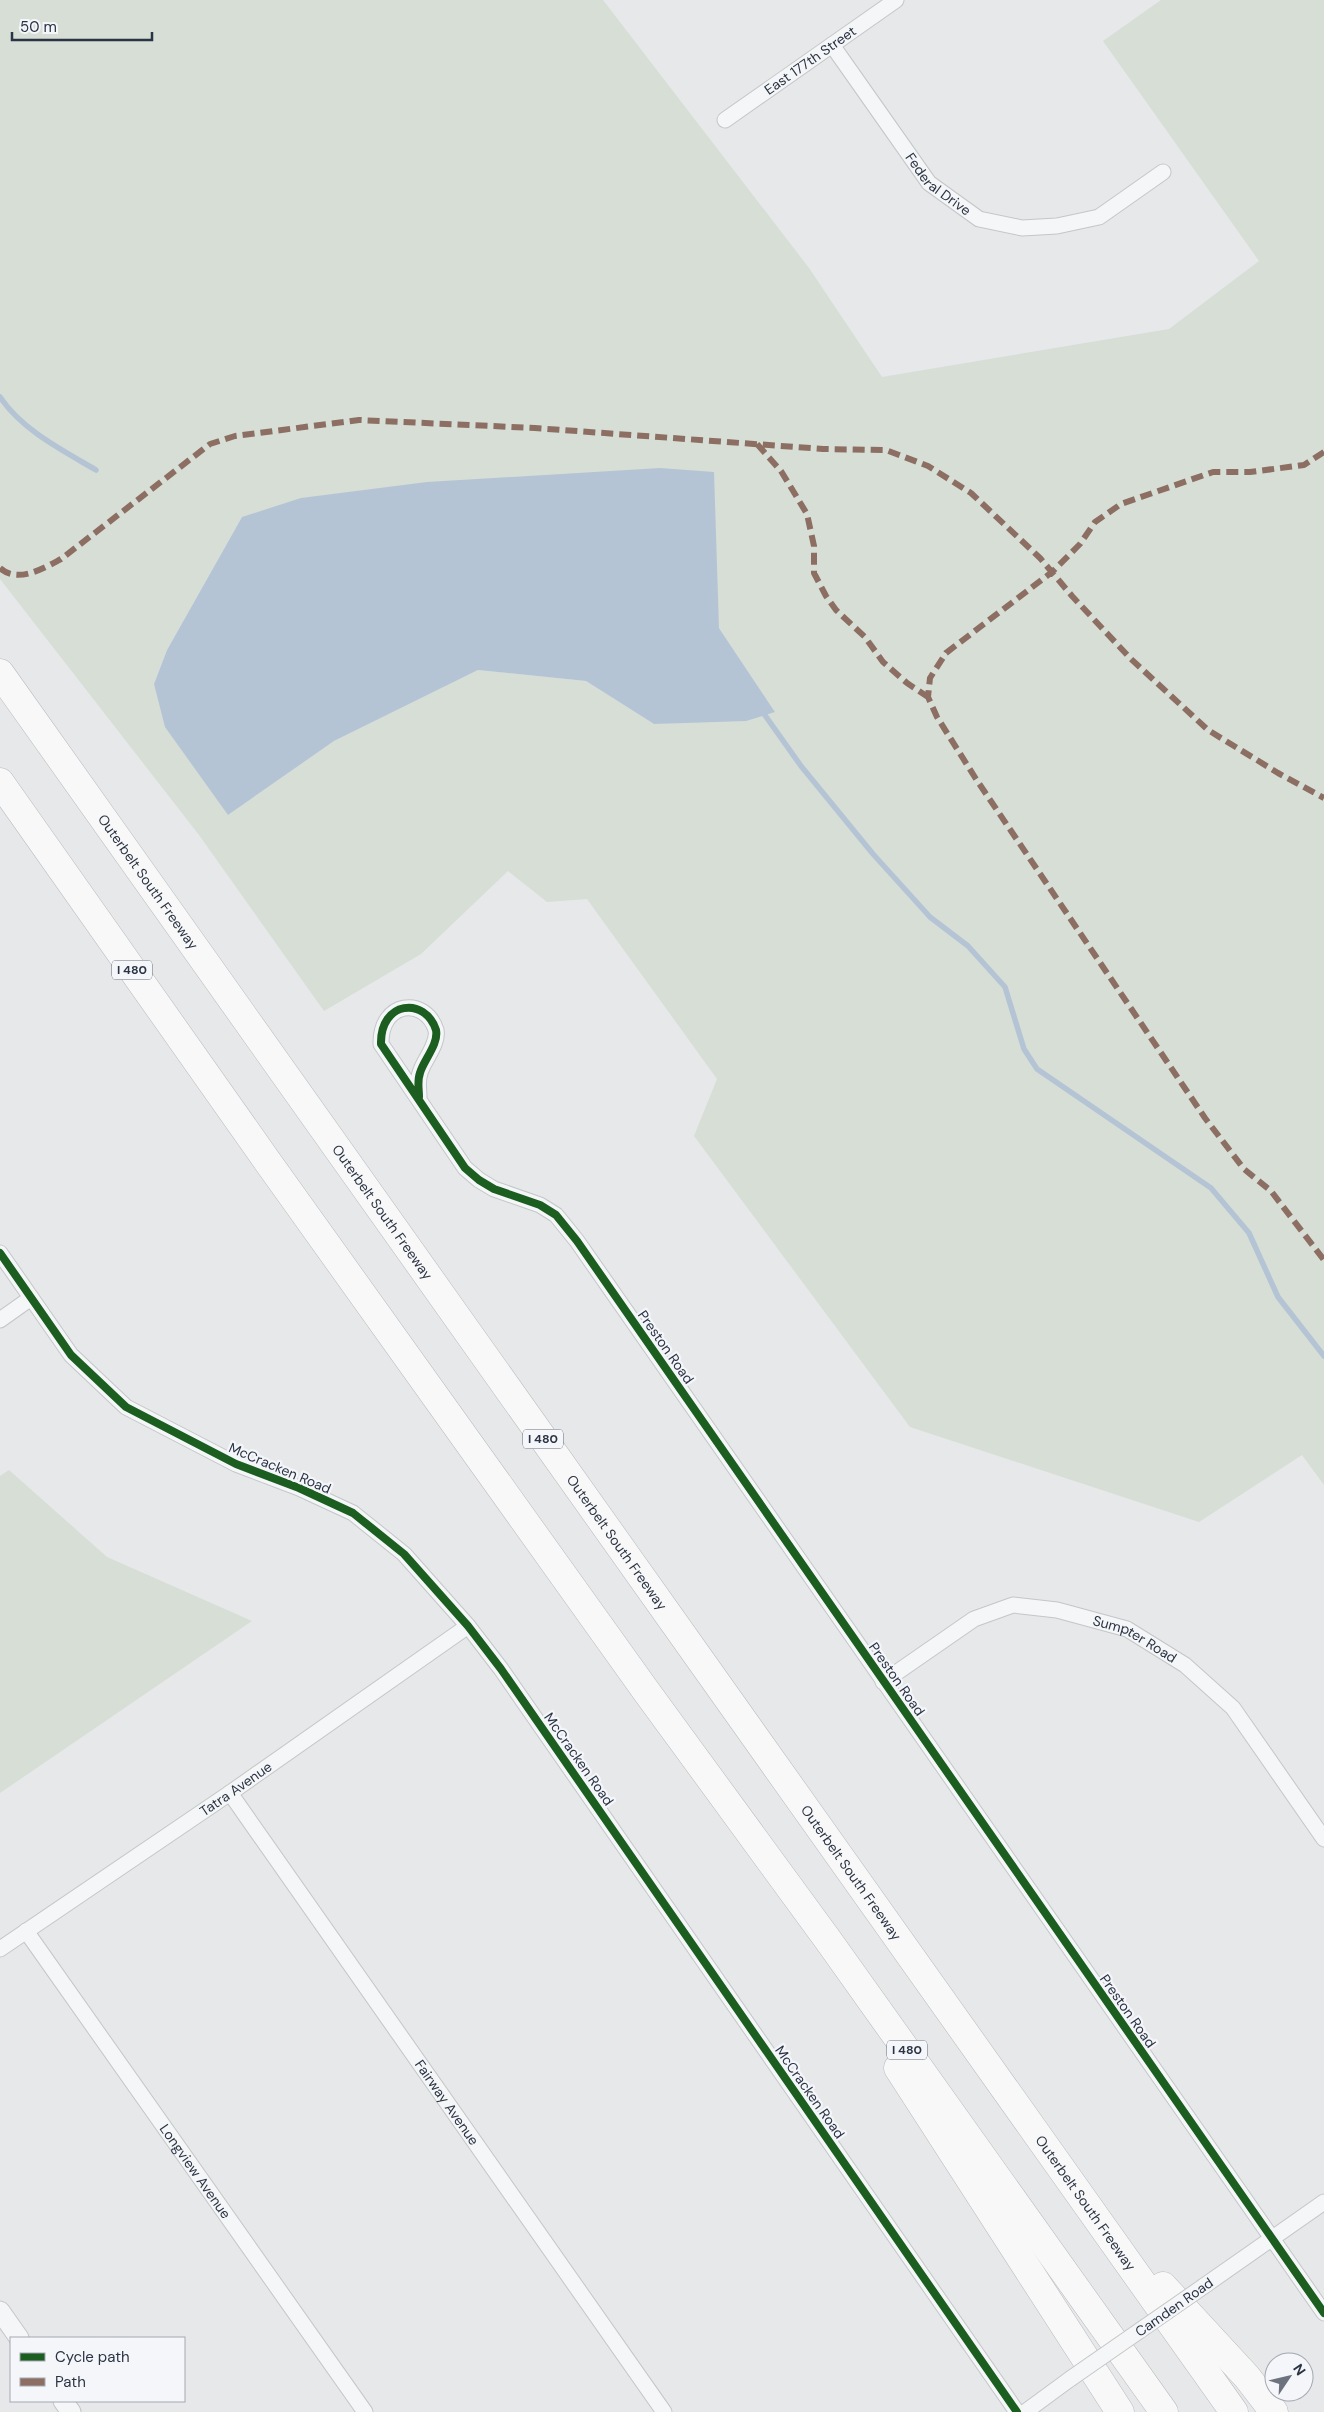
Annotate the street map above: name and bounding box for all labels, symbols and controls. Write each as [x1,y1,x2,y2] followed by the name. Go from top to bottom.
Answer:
[12,10,152,42] scale bar
[20,17,57,37] text: 50 m
[761,22,859,99] street label: East 177th Street
[901,149,975,219] street label: Federal Drive
[94,811,202,953] street label: Outerbelt South Freeway
[112,960,152,980] road number: I 480
[328,1141,437,1283] street label: Outerbelt South Freeway
[634,1307,698,1387] street label: Preston Road
[523,1430,563,1448] road number: I 480
[226,1438,334,1498] street label: McCracken Road
[563,1471,671,1614] street label: Outerbelt South Freeway
[1091,1611,1180,1667] street label: Sumpter Road
[865,1639,929,1719] street label: Preston Road
[540,1709,618,1809] street label: McCracken Road
[196,1757,275,1820] street label: Tatra Avenue
[797,1801,906,1944] street label: Outerbelt South Freeway
[1096,1971,1160,2051] street label: Preston Road
[887,2040,927,2060] road number: I 480
[771,2042,849,2142] street label: McCracken Road
[411,2056,483,2149] street label: Fairway Avenue
[156,2120,235,2222] street label: Longview Avenue
[1031,2132,1140,2274] street label: Outerbelt South Freeway
[1131,2273,1217,2341] street label: Camden Road
[10,2337,185,2402] legend
[55,2347,130,2367] text: Cycle path
[1264,2352,1314,2402] north arrow
[1289,2360,1310,2379] text: N
[55,2372,86,2392] text: Path

